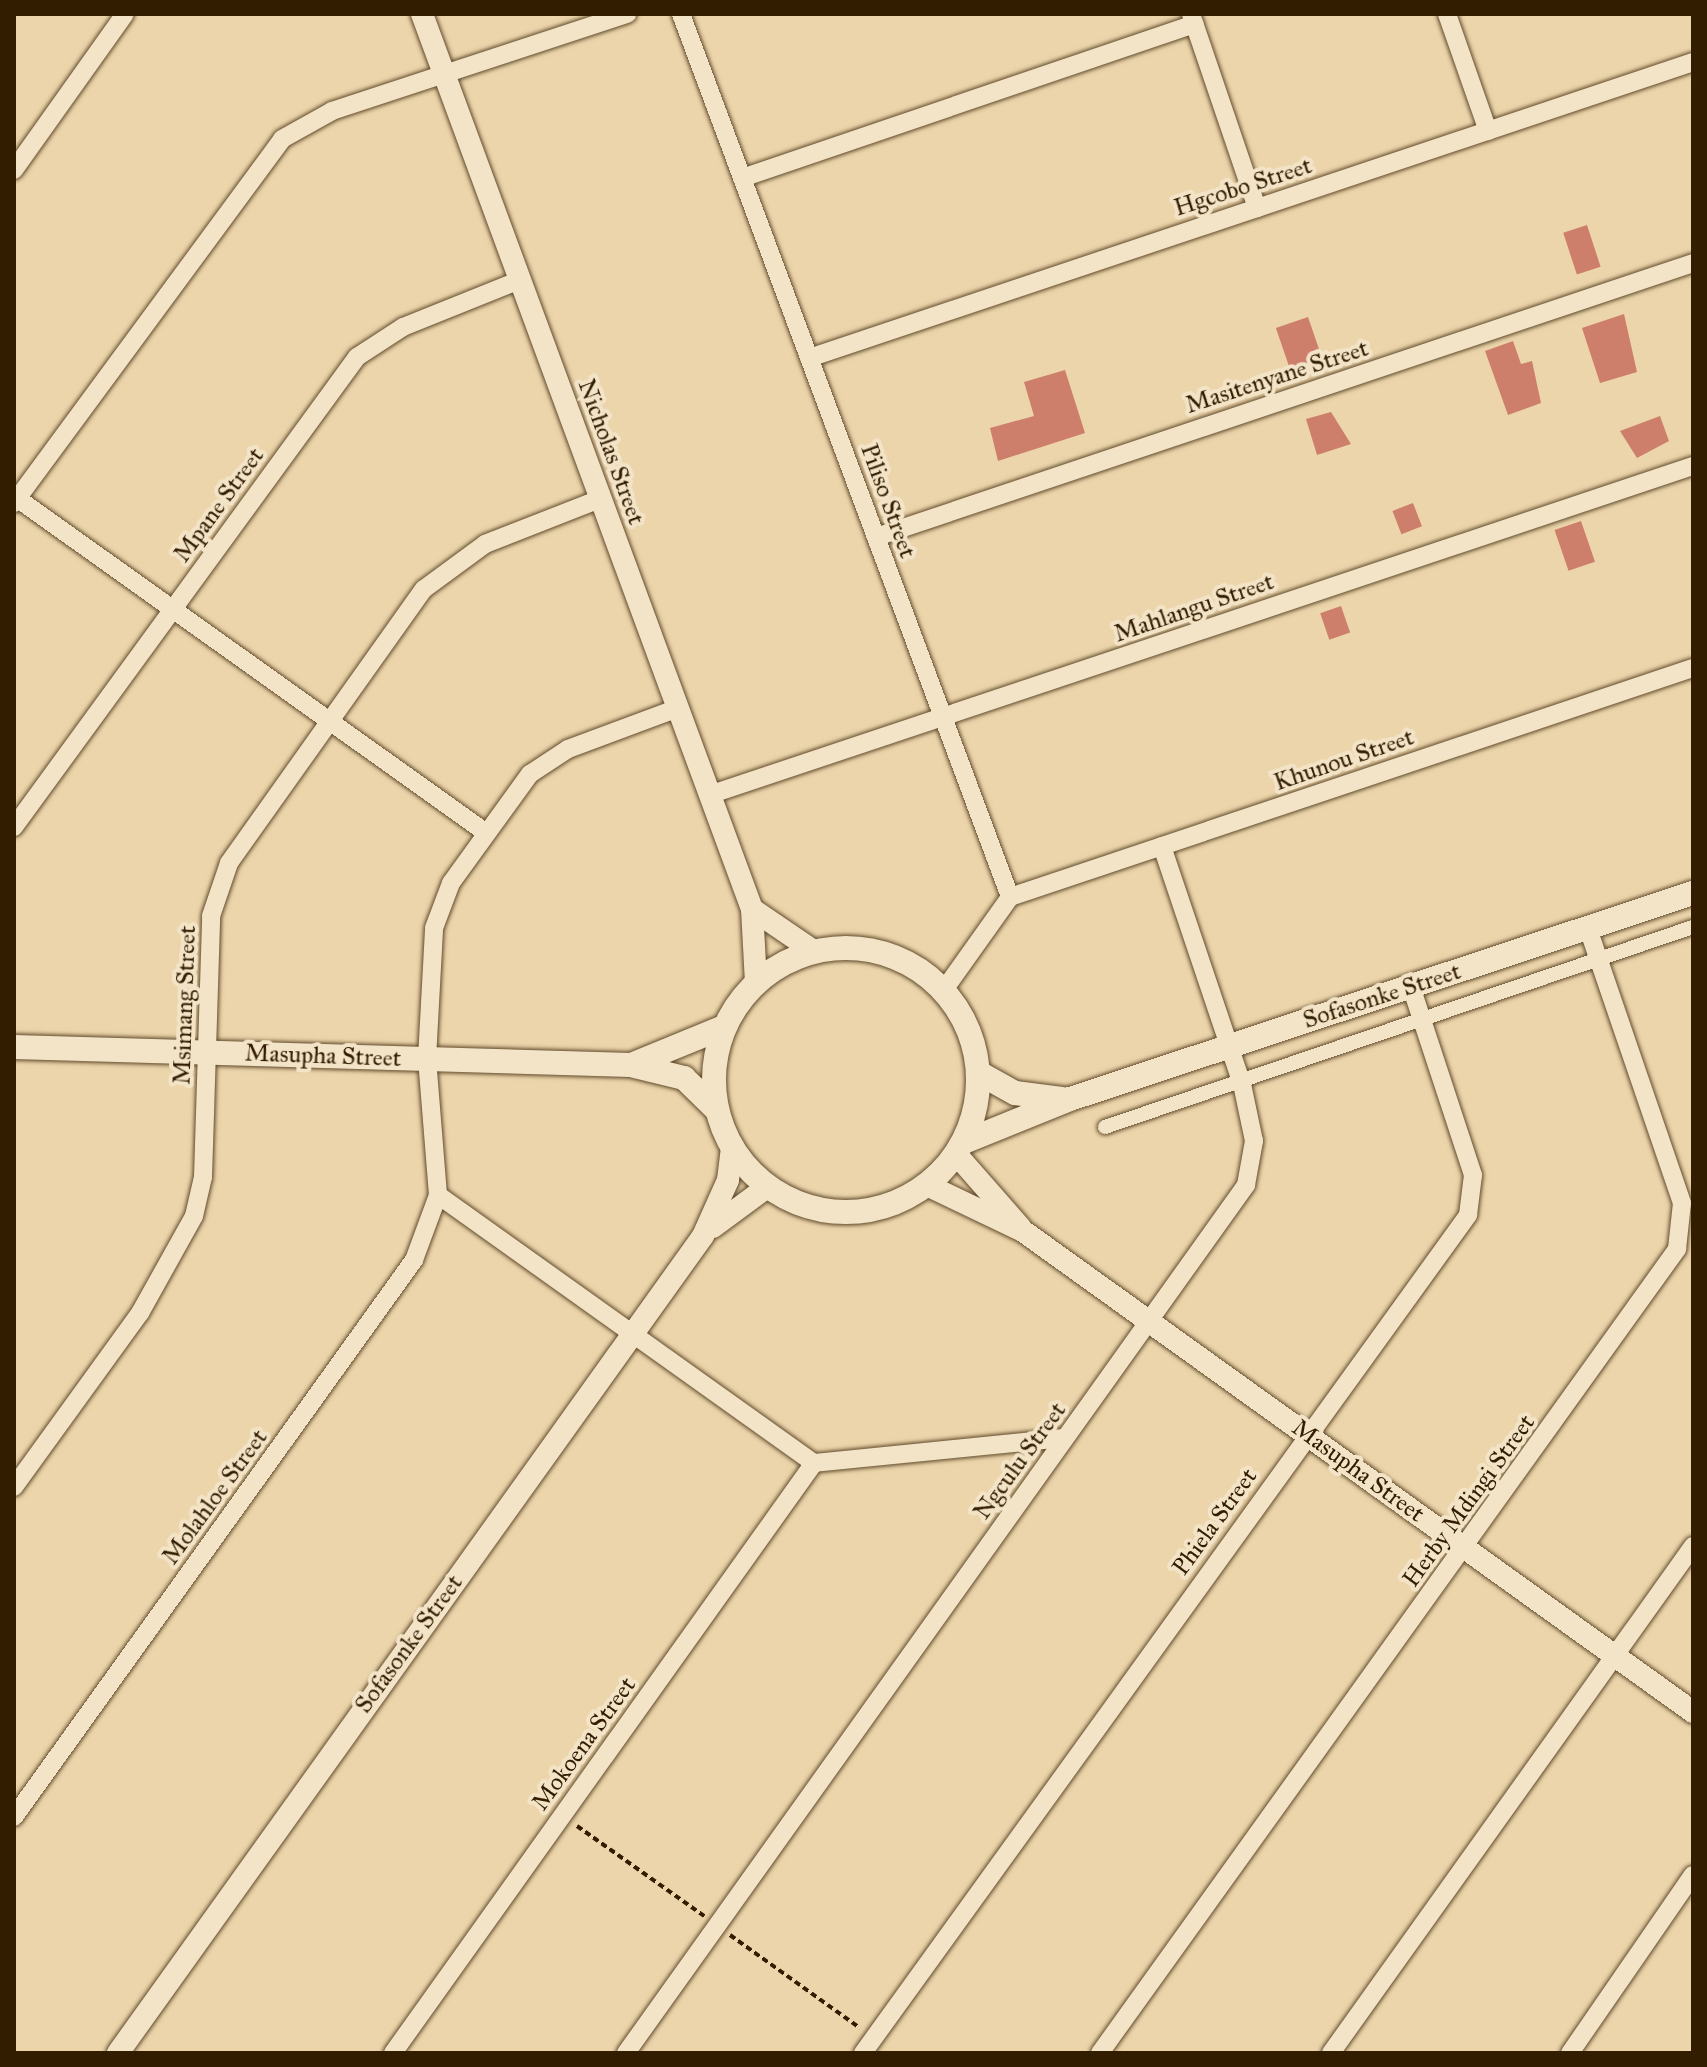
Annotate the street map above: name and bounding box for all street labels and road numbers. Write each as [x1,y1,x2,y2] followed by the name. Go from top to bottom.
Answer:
[1171,151,1315,223] street label: Hgcobo Street
[1182,334,1372,420] street label: Masitenyane Street
[571,375,651,529] street label: Nicholas Street
[854,440,922,562] street label: Piliso Street
[168,442,270,568] street label: Mpane Street
[1110,567,1278,649] street label: Mahlangu Street
[1270,723,1418,797] street label: Khunou Street
[168,925,202,1085] street label: Msimang Street
[1300,957,1464,1035] street label: Sofasonke Street
[244,1039,402,1073] street label: Masupha Street
[968,1397,1072,1525] street label: Ngculu Street
[1397,1409,1541,1593] street label: Herby Mdingi Street
[1286,1413,1430,1529] street label: Masupha Street
[156,1424,274,1570] street label: Molahloe Street
[1167,1463,1263,1581] street label: Phiela Street
[349,1569,469,1719] street label: Sofasonke Street
[526,1672,642,1816] street label: Mokoena Street

